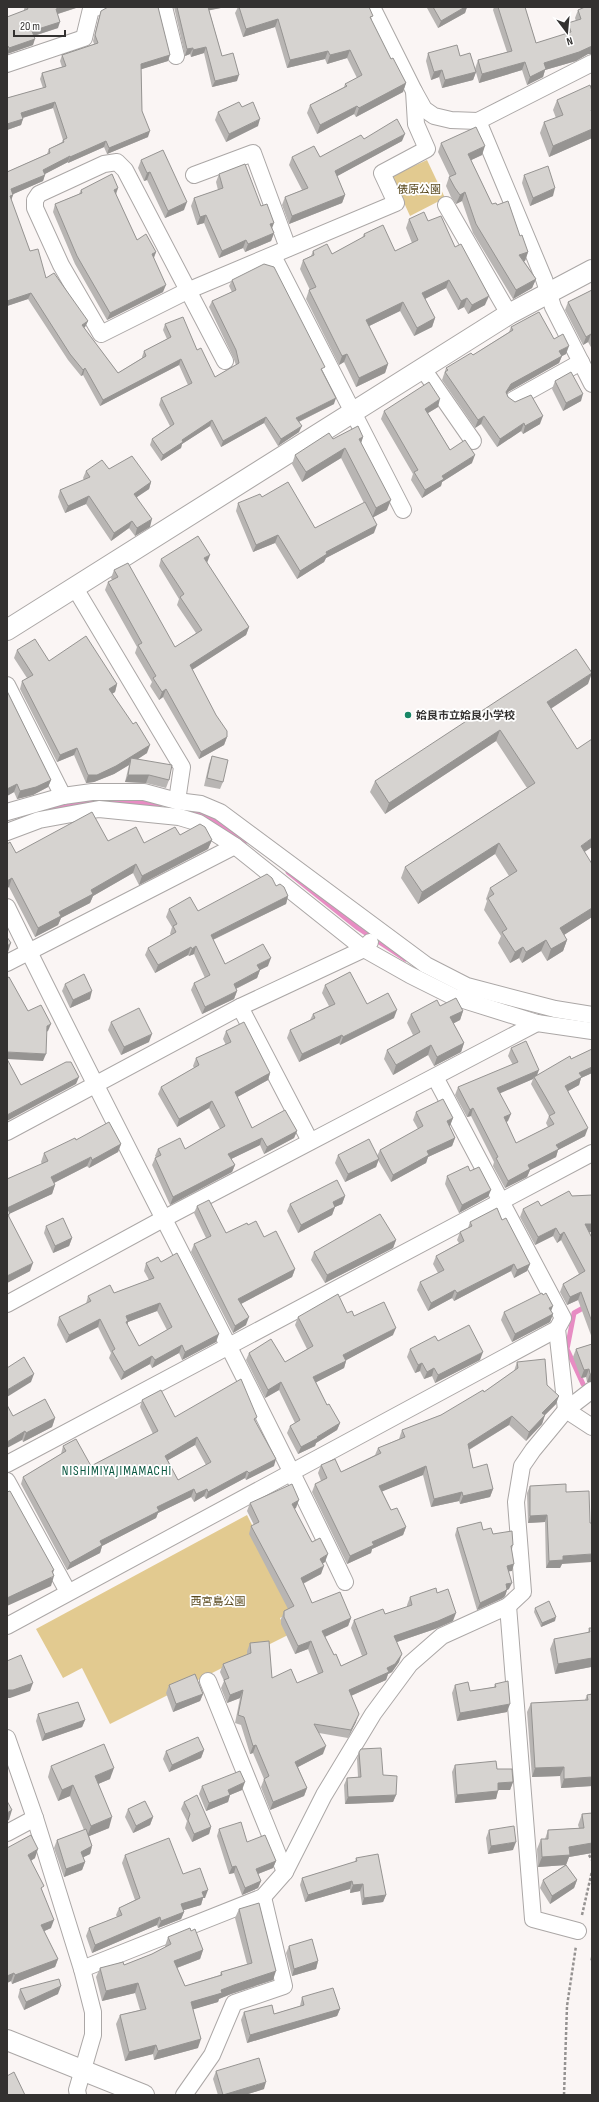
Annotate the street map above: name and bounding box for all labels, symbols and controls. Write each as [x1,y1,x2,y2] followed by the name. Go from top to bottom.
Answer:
[14,12,65,38] scale bar
[547,12,587,52] north arrow
[20,19,40,34] text: 20 m
[565,34,574,48] text: N
[397,183,441,196] park label: 俵原公園
[416,709,515,722] place label: 姶良市立姶良小学校
[403,710,413,720] marker: 姶良市立姶良小学校
[62,1463,172,1479] district label: NISHIMIYAJIMAMACHI
[191,1595,246,1608] park label: 西宮島公園

